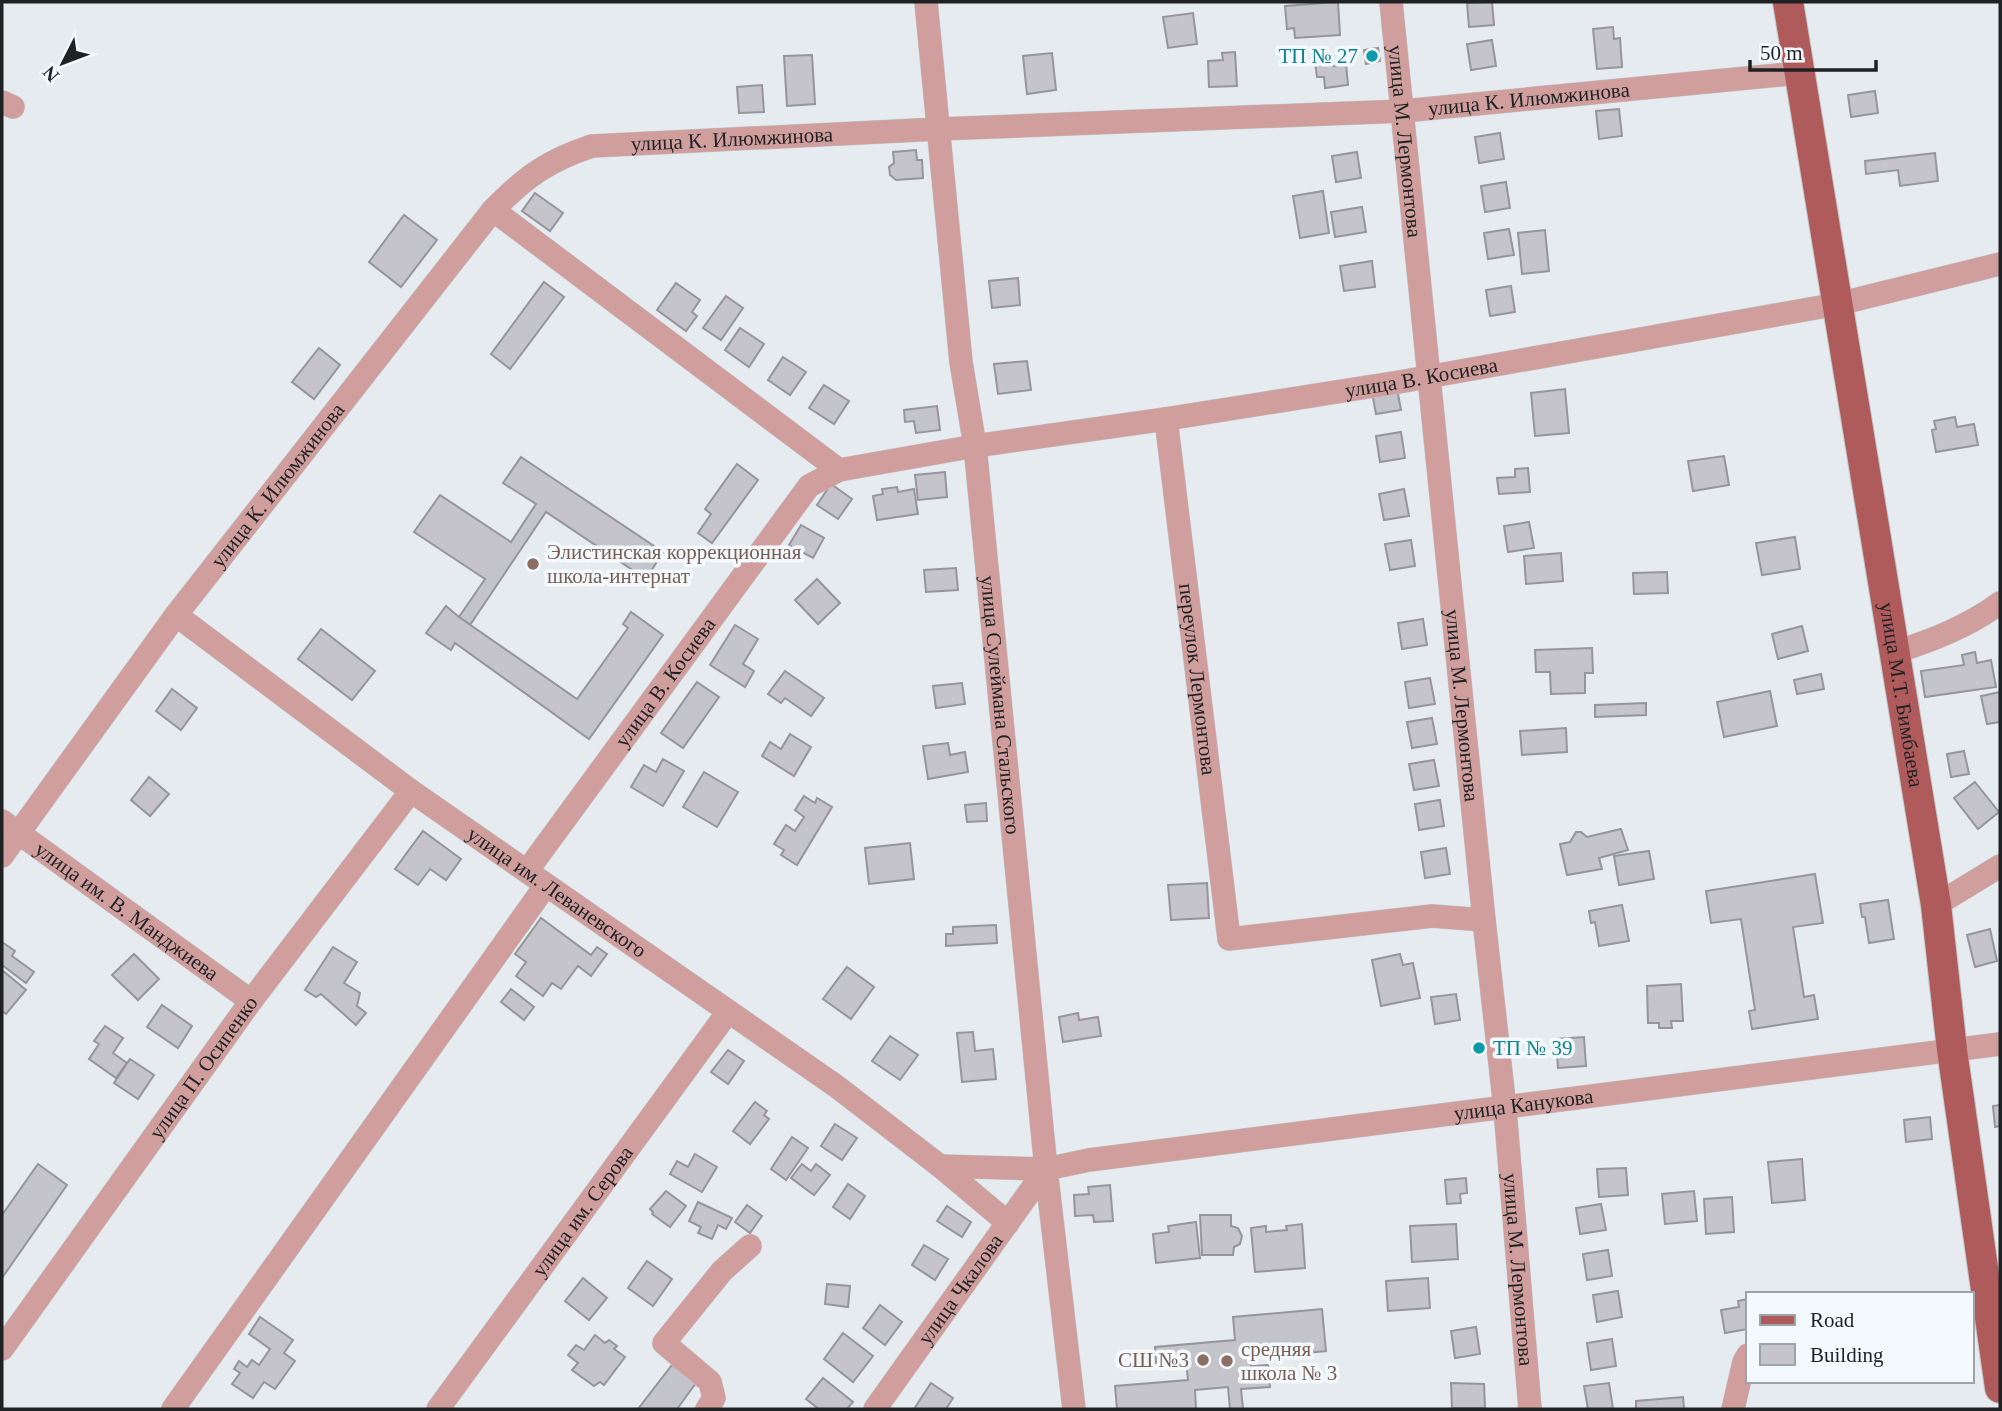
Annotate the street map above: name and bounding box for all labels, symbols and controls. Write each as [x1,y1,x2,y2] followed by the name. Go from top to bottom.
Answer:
[28,28,98,98] north arrow
[1750,28,1876,72] scale bar
[1760,41,1803,65] text: 50 m
[1278,44,1358,68] place label: ТП № 27
[1383,44,1427,239] street label: улица М. Лермонтова
[1364,48,1380,64] marker: ТП № 27
[38,62,63,86] text: N
[1427,77,1631,121] street label: улица К. Илюмжинова
[630,122,834,156] street label: улица К. Илюмжинова
[1343,353,1500,402] street label: улица В. Косиева
[206,398,350,572] street label: улица К. Илюмжинова
[547,540,802,588] place label: Элистинская коррекционная школа-интернат
[525,556,541,572] marker: Элистинская коррекционная школа-интернат
[976,574,1025,835] street label: улица Сулеймана Стальского
[1174,582,1221,777] street label: переулок Лермонтова
[1875,600,1929,790] street label: улица М.Т. Бимбаева
[1441,608,1484,803] street label: улица М. Лермонтова
[610,612,721,752] street label: улица В. Косиева
[463,822,651,963] street label: улица им. Леваневского
[30,837,224,986] street label: улица им. В. Манджиева
[144,991,263,1144] street label: улица П. Осипенко
[1493,1036,1573,1060] place label: ТП № 39
[1471,1040,1487,1056] marker: ТП № 39
[1452,1084,1595,1125] street label: улица Канукова
[527,1141,639,1281] street label: улица им. Серова
[1498,1172,1538,1368] street label: улица М. Лермонтова
[913,1229,1008,1349] street label: улица Чкалова
[1746,1292,1974,1383] legend
[1810,1308,1855,1332] text: Road
[1241,1337,1337,1385] place label: средняя школа № 3
[1810,1343,1884,1367] text: Building
[1118,1348,1189,1372] place label: СШ №3
[1195,1352,1211,1368] marker: СШ №3
[1219,1353,1235,1369] marker: средняя школа № 3

